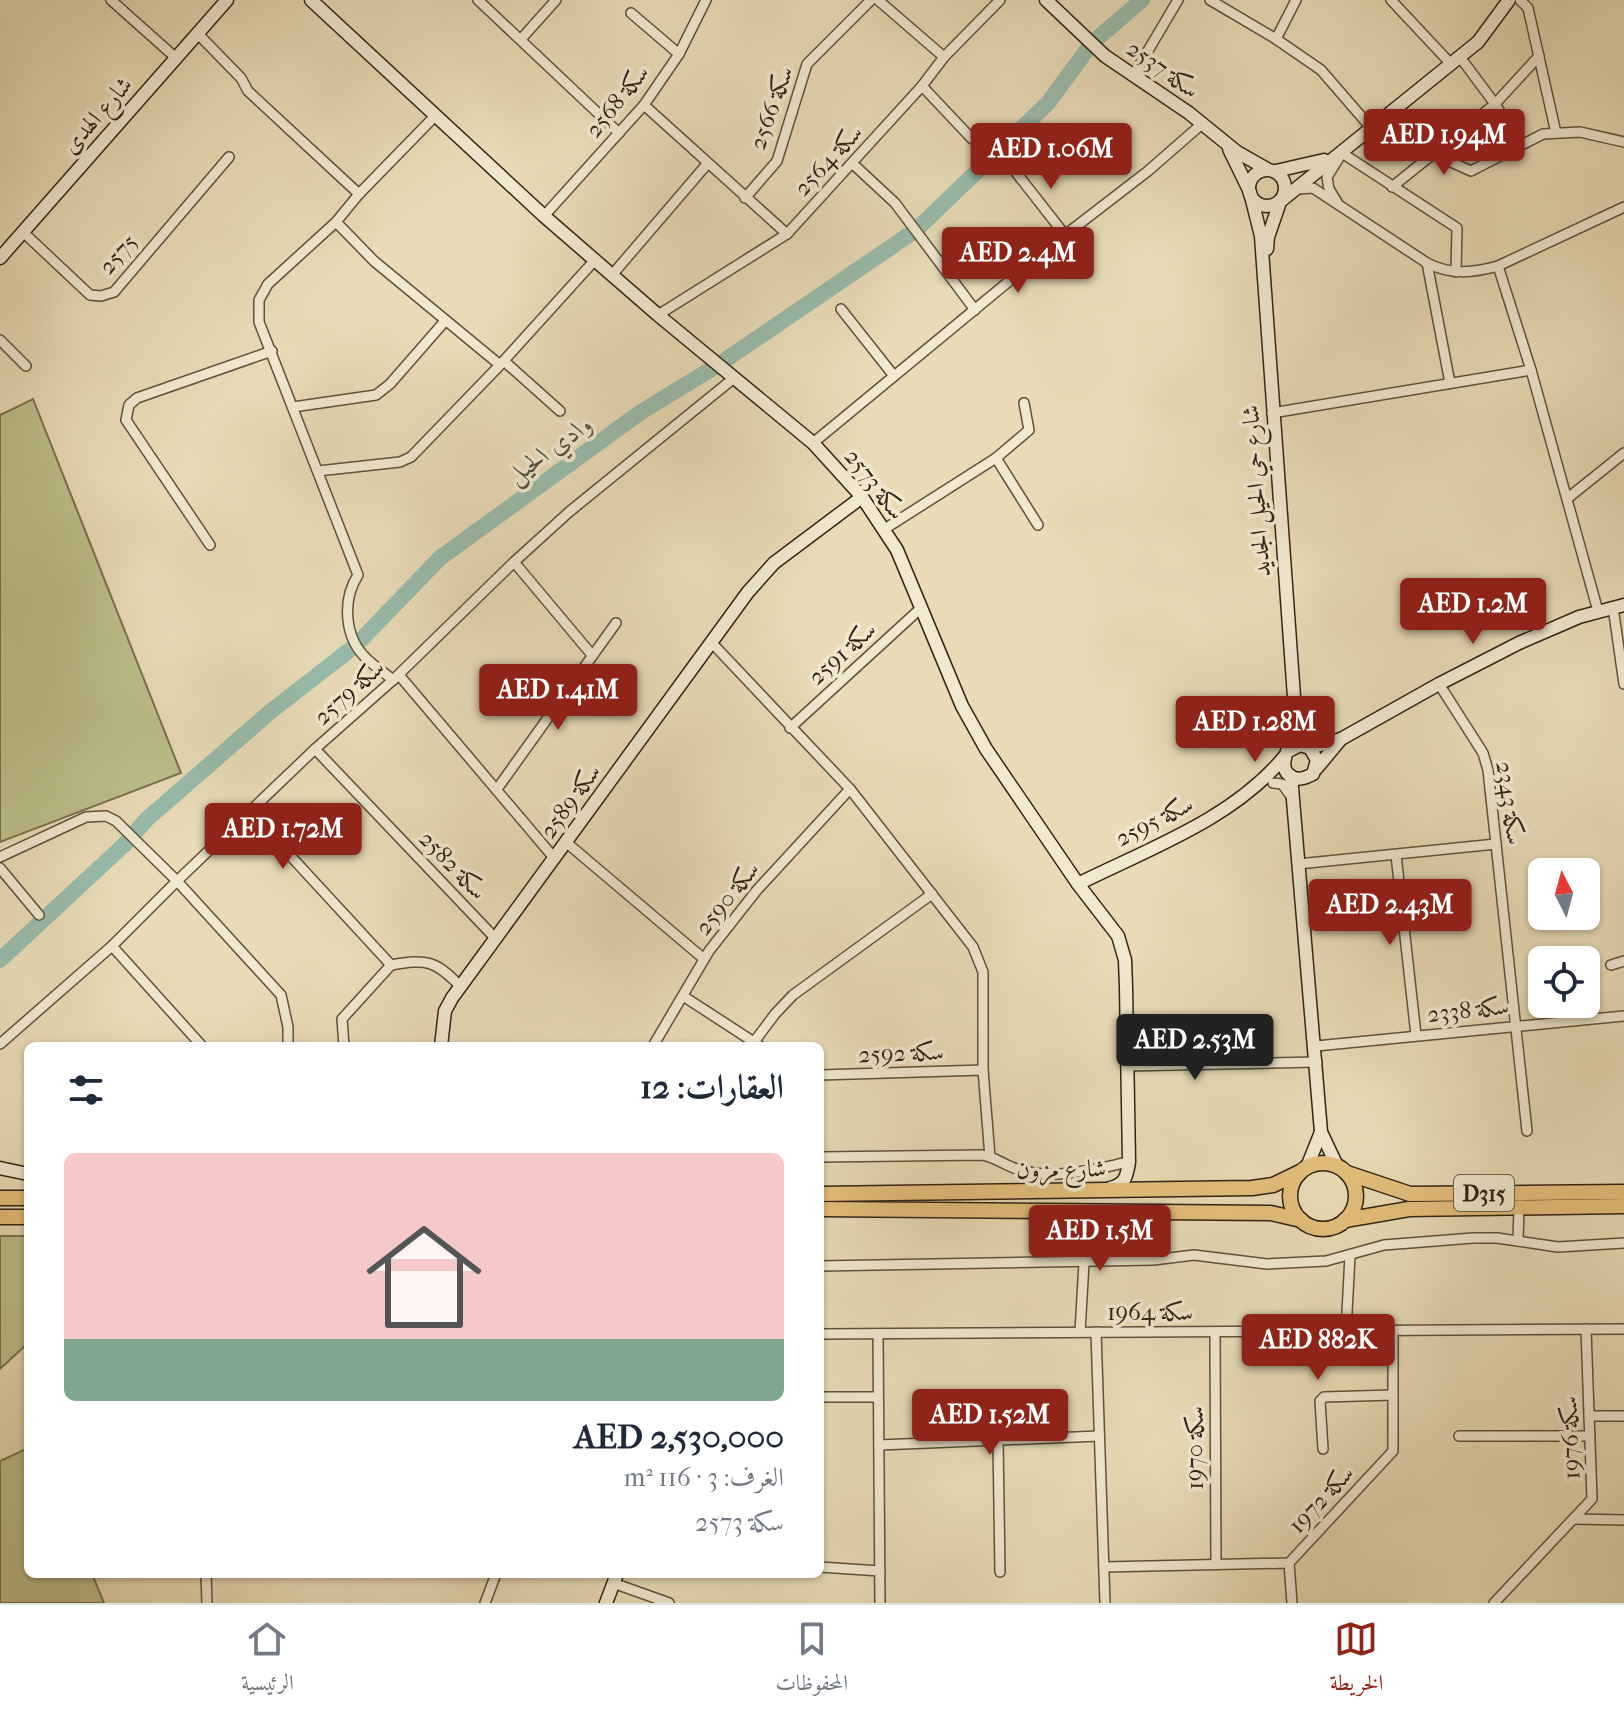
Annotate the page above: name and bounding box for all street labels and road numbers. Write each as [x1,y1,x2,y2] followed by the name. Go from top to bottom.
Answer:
[1121,34,1205,104] street label: سكة 2537
[579,59,655,143] street label: سكة 2568
[743,62,799,154] street label: سكة 2566
[56,71,143,163] street label: شارع الهدى
[788,118,868,202] street label: سكة 2564
[93,228,143,280] street label: 2575
[1236,404,1282,578] street label: شارع حي الحيل الجديد
[839,443,911,525] street label: سكة 2573
[802,615,882,691] street label: سكة 2591
[308,653,390,731] street label: سكة 2579
[534,758,606,844] street label: سكة 2589
[1490,759,1530,847] street label: سكة 2343
[1110,790,1198,852] street label: سكة 2595
[413,825,493,905] street label: سكة 2582
[689,856,765,940] street label: سكة 2590
[1426,992,1510,1028] street label: سكة 2338
[858,1038,944,1068] street label: سكة 2592
[1016,1154,1106,1190] street label: شارع مزون
[1454,1175,1514,1211] road number: D315
[1107,1298,1193,1326] street label: سكة 1964
[1555,1396,1585,1480] street label: سكة 1976
[1181,1406,1209,1490] street label: سكة 1970
[1282,1459,1360,1539] street label: سكة 1972

